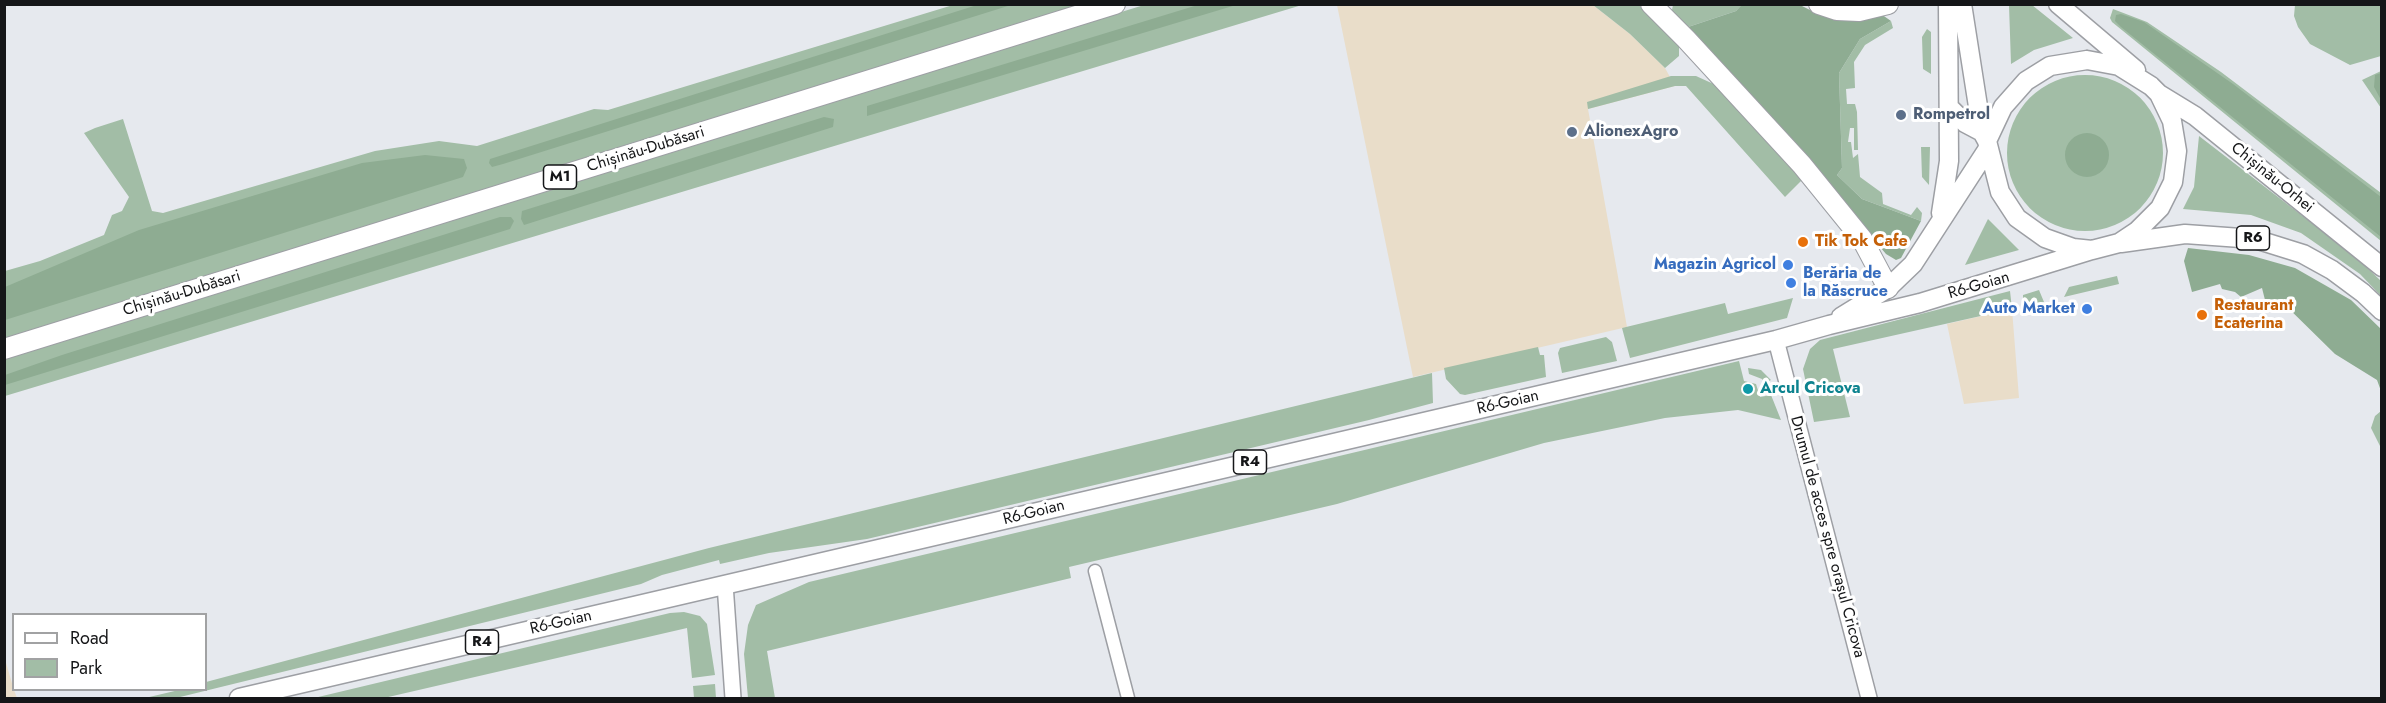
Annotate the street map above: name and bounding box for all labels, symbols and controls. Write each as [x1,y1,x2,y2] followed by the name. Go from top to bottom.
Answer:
[1913,105,1990,125] place label: Rompetrol
[1894,108,1908,122] marker: Rompetrol
[1584,122,1678,142] place label: AlionexAgro
[585,123,707,177] street label: Chișinău-Dubăsari
[1565,125,1579,139] marker: AlionexAgro
[2227,139,2317,217] street label: Chișinău-Orhei
[544,165,576,189] road number: M1
[2236,226,2270,250] road number: R6
[1815,232,1908,252] place label: Tik Tok Cafe
[1796,235,1810,249] marker: Tik Tok Cafe
[1654,255,1776,275] place label: Magazin Agricol
[1781,258,1795,272] marker: Magazin Agricol
[1803,264,1888,302] place label: Berăria de la Răscruce
[121,267,243,321] street label: Chișinău-Dubăsari
[1946,268,2012,304] street label: R6-Goian
[1784,276,1798,290] marker: Berăria de la Răscruce
[2214,296,2293,334] place label: Restaurant Ecaterina
[1982,299,2075,319] place label: Auto Market
[2080,302,2094,316] marker: Auto Market
[2195,308,2209,322] marker: Restaurant Ecaterina
[1760,379,1861,399] place label: Arcul Cricova
[1741,382,1755,396] marker: Arcul Cricova
[1475,387,1541,419] street label: R6-Goian
[1785,414,1869,660] street label: Drumul de acces spre orașul Cricova
[1234,450,1266,474] road number: R4
[1001,496,1067,530] street label: R6-Goian
[528,607,594,639] street label: R6-Goian
[12,613,207,691] legend
[70,625,109,651] text: Road
[466,630,498,654] road number: R4
[70,655,102,681] text: Park

